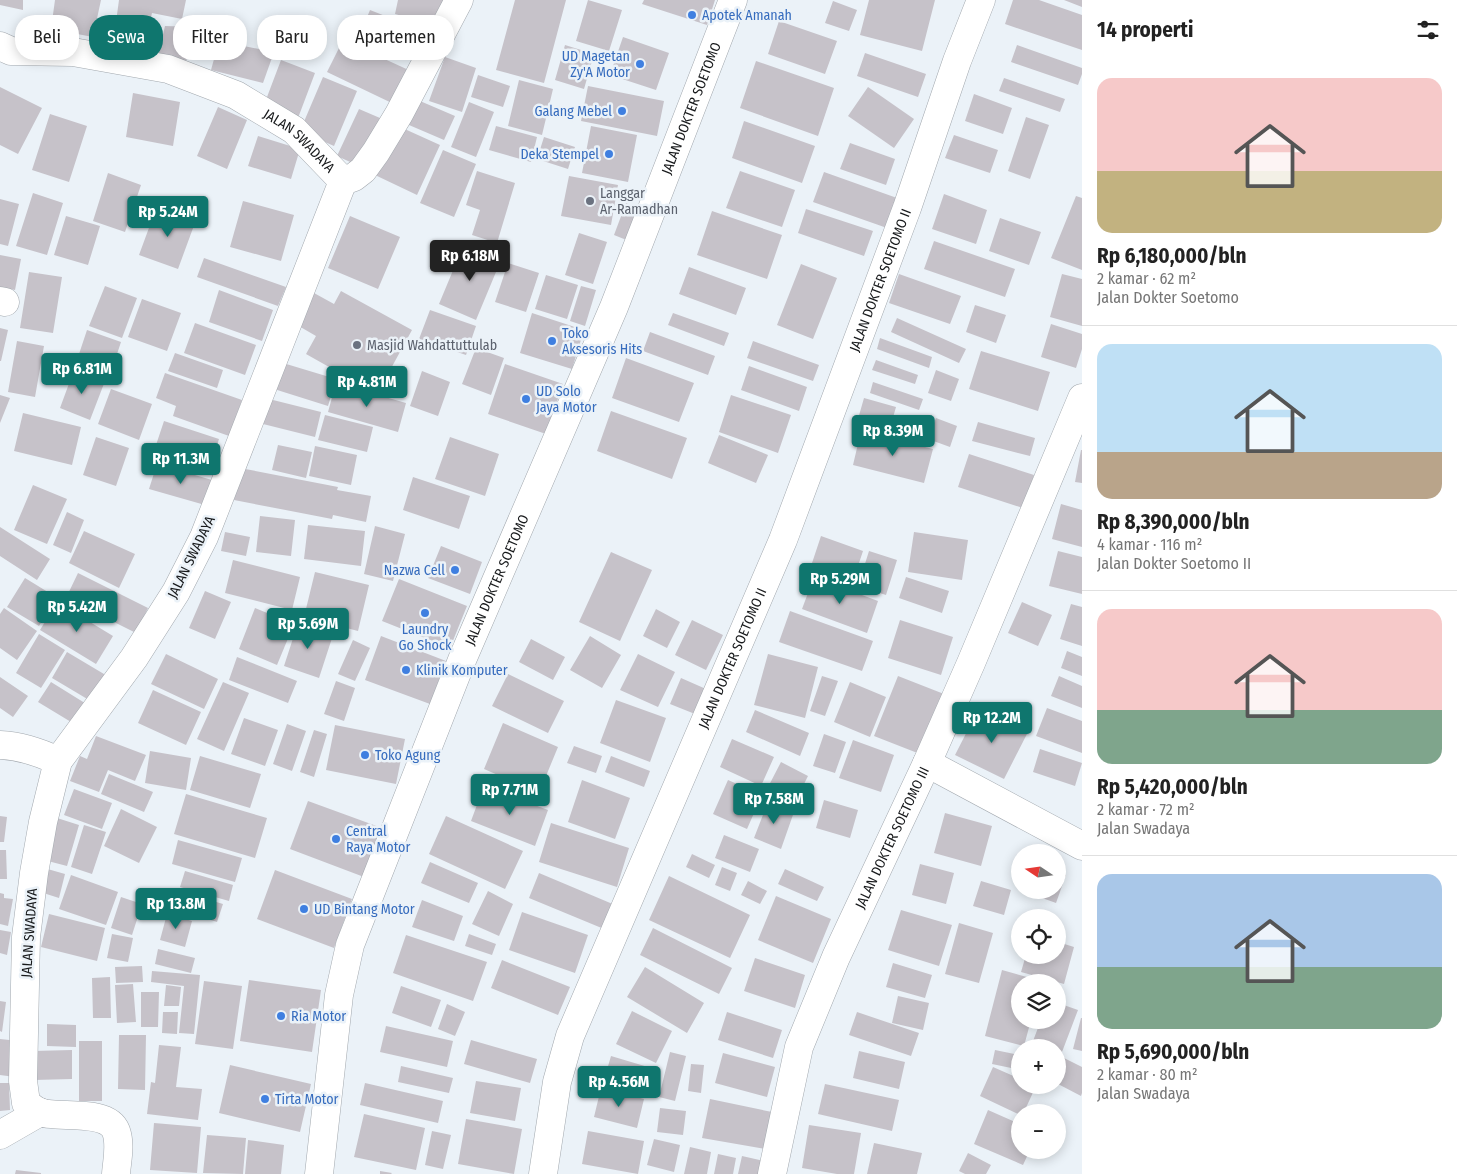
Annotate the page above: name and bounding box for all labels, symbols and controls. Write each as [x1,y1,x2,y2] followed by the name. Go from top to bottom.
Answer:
[702,7,792,24] place label: Apotek Amanah
[686,9,698,21] marker: Apotek Amanah
[15,15,79,60] chip: Beli
[89,15,163,60] chip: Sewa
[173,15,247,60] chip: Filter
[257,15,327,60] chip: Baru
[337,15,454,60] chip: Apartemen
[1414,16,1442,44] icon: filters
[1097,17,1193,43] text: 14 properti
[658,40,725,177] street label: JALAN DOKTER SOETOMO
[562,48,630,81] place label: UD Magetan Zy'A Motor
[634,58,646,70] marker: UD Magetan Zy'A Motor
[535,103,612,120] place label: Galang Mebel
[616,105,628,117] marker: Galang Mebel
[260,106,339,177] street label: JALAN SWADAYA
[1225,111,1315,201] icon: home
[520,146,599,163] place label: Deka Stempel
[603,148,615,160] marker: Deka Stempel
[600,185,678,218] place label: Langgar Ar-Ramadhan
[584,195,596,207] marker: Langgar Ar-Ramadhan
[116,196,220,238] pin: Rp 5.24M
[138,202,198,221] text: Rp 5.24M
[846,207,915,354] street label: JALAN DOKTER SOETOMO II
[418,240,522,282] pin: Rp 6.18M
[1097,243,1246,269] text: Rp 6,180,000/bln
[441,246,499,265] text: Rp 6.18M
[1097,269,1196,288] text: 2 kamar · 62 m²
[1097,288,1239,307] text: Jalan Dokter Soetomo
[562,325,642,358] place label: Toko Aksesoris Hits
[546,335,558,347] marker: Toko Aksesoris Hits
[367,337,497,354] place label: Masjid Wahdattuttulab
[351,339,363,351] marker: Masjid Wahdattuttulab
[30,352,134,395] pin: Rp 6.81M
[52,359,112,378] text: Rp 6.81M
[315,366,419,408] pin: Rp 4.81M
[337,372,397,391] text: Rp 4.81M
[1225,376,1315,466] icon: home
[536,383,597,416] place label: UD Solo Jaya Motor
[520,393,532,405] marker: UD Solo Jaya Motor
[841,414,945,457] pin: Rp 8.39M
[863,421,923,440] text: Rp 8.39M
[129,442,233,485] pin: Rp 11.3M
[152,449,210,468] text: Rp 11.3M
[1097,509,1250,535] text: Rp 8,390,000/bln
[461,512,533,648] street label: JALAN DOKTER SOETOMO
[164,513,219,601] street label: JALAN SWADAYA
[1097,535,1202,554] text: 4 kamar · 116 m²
[1097,554,1251,573] text: Jalan Dokter Soetomo II
[384,562,445,579] place label: Nazwa Cell
[788,562,892,605] pin: Rp 5.29M
[449,564,461,576] marker: Nazwa Cell
[810,569,870,588] text: Rp 5.29M
[695,586,770,731] street label: JALAN DOKTER SOETOMO II
[25,590,129,633] pin: Rp 5.42M
[47,597,107,616] text: Rp 5.42M
[419,607,431,619] marker: Laundry Go Shock
[256,608,360,650] pin: Rp 5.69M
[278,614,338,633] text: Rp 5.69M
[399,621,452,654] place label: Laundry Go Shock
[1225,641,1315,731] icon: home
[416,662,508,679] place label: Klinik Komputer
[400,664,412,676] marker: Klinik Komputer
[940,702,1044,744] pin: Rp 12.2M
[963,708,1021,727] text: Rp 12.2M
[375,747,441,764] place label: Toko Agung
[359,749,371,761] marker: Toko Agung
[852,764,933,912] street label: JALAN DOKTER SOETOMO III
[458,774,562,816] pin: Rp 7.71M
[1097,774,1248,800] text: Rp 5,420,000/bln
[482,780,538,799] text: Rp 7.71M
[722,782,826,825] pin: Rp 7.58M
[744,789,804,808] text: Rp 7.58M
[1097,800,1195,819] text: 2 kamar · 72 m²
[1097,819,1190,838] text: Jalan Swadaya
[346,823,410,856] place label: Central Raya Motor
[330,833,342,845] marker: Central Raya Motor
[1011,844,1066,899] north arrow
[1011,844,1066,1159] map controls
[18,887,41,978] street label: JALAN SWADAYA
[124,888,228,930] pin: Rp 13.8M
[147,894,205,913] text: Rp 13.8M
[314,901,415,918] place label: UD Bintang Motor
[298,903,310,915] marker: UD Bintang Motor
[1225,906,1315,996] icon: home
[1011,909,1066,964] button: locate
[1011,974,1066,1029] button: layers
[291,1008,346,1025] place label: Ria Motor
[275,1010,287,1022] marker: Ria Motor
[1011,1039,1066,1094] button: +
[1097,1039,1249,1065] text: Rp 5,690,000/bln
[1097,1065,1198,1084] text: 2 kamar · 80 m²
[567,1066,671,1108] pin: Rp 4.56M
[589,1072,649,1091] text: Rp 4.56M
[1097,1084,1190,1103] text: Jalan Swadaya
[275,1091,339,1108] place label: Tirta Motor
[259,1093,271,1105] marker: Tirta Motor
[1011,1104,1066,1159] button: −

